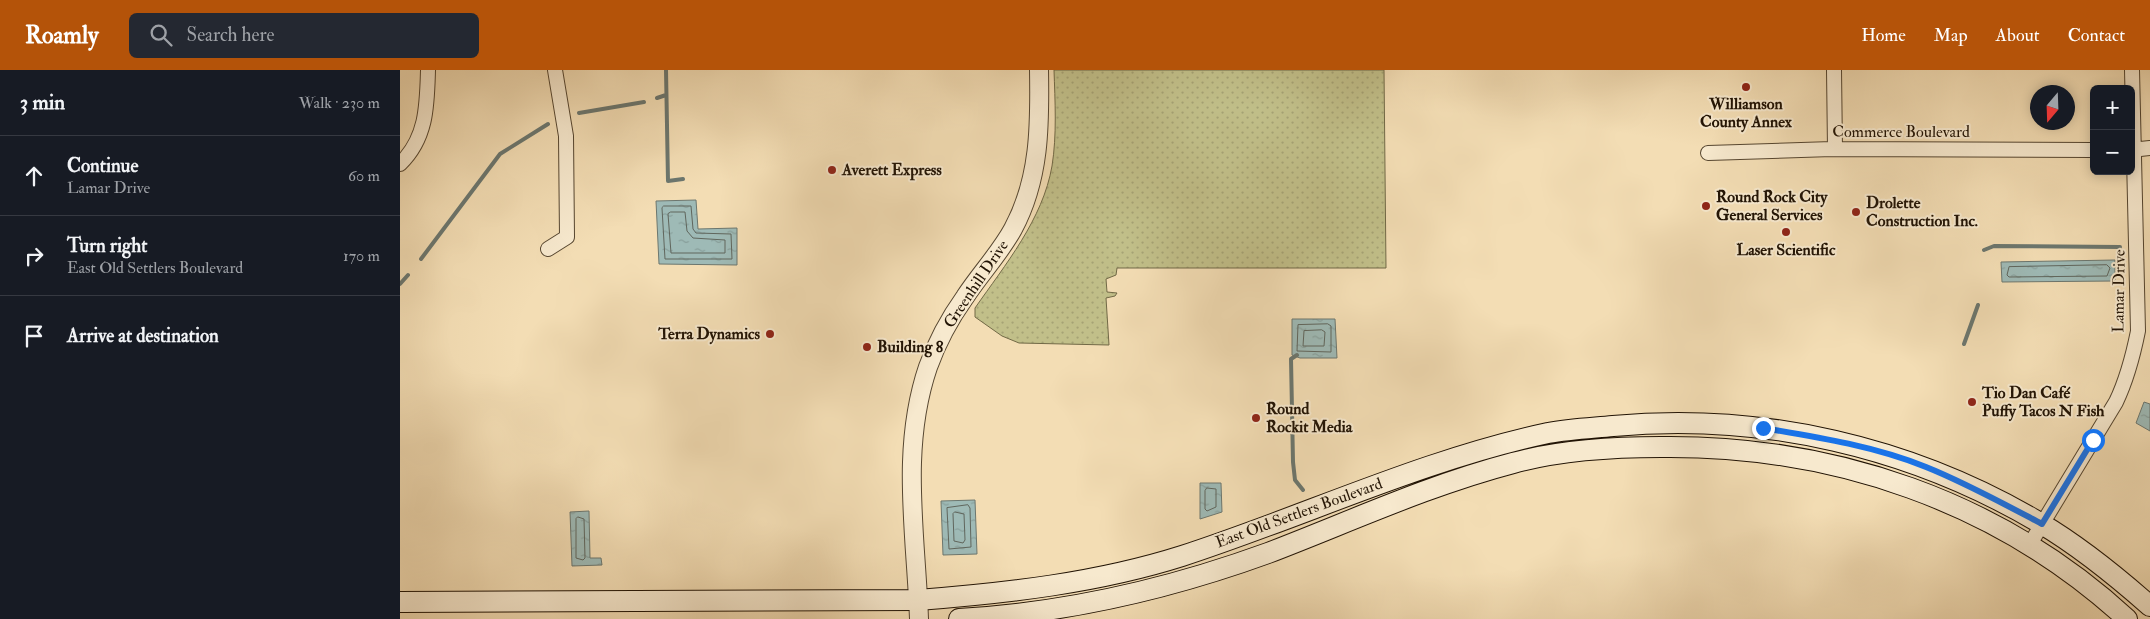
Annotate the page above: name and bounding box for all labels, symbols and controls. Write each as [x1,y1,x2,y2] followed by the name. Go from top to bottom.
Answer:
[129,13,479,58] search box
[25,20,99,51] text: Roamly
[147,21,175,49] icon: search
[187,23,274,47] text: Search here
[1861,24,1906,47] text: Home
[1934,24,1968,47] text: Map
[1996,24,2040,47] text: About
[2068,24,2125,47] text: Contact
[1740,81,1752,93] marker: Williamson County Annex
[2030,85,2075,130] north arrow
[2090,85,2135,175] map controls
[2090,85,2135,130] button: +
[20,89,65,116] text: 3 min
[299,93,380,113] text: Walk · 230 m
[1700,94,1793,133] place label: Williamson County Annex
[1832,122,1970,142] street label: Commerce Boulevard
[2090,130,2135,175] button: −
[67,154,138,178] text: Continue
[841,160,942,181] place label: Averett Express
[20,162,48,190] icon: ahead
[826,164,838,176] marker: Averett Express
[348,166,380,186] text: 60 m
[67,178,150,198] text: Lamar Drive
[1716,187,1828,225] place label: Round Rock City General Services
[1866,193,1978,231] place label: Drolette Construction Inc.
[1700,200,1712,212] marker: Round Rock City General Services
[1850,206,1862,218] marker: Drolette Construction Inc.
[1780,226,1792,238] marker: Laser Scientific
[67,234,147,258] text: Turn right
[939,236,1013,332] street label: Greenhill Drive
[1737,240,1836,260] place label: Laser Scientific
[20,242,48,270] icon: right
[343,246,380,266] text: 170 m
[2108,249,2130,333] street label: Lamar Drive
[67,258,243,278] text: East Old Settlers Boulevard
[20,322,48,350] icon: arrive
[67,324,219,348] text: Arrive at destination
[657,324,761,345] place label: Terra Dynamics
[764,328,776,340] marker: Terra Dynamics
[877,337,944,358] place label: Building 8
[861,341,873,353] marker: Building 8
[1981,383,2105,422] place label: Tio Dan Café Puffy Tacos N Fish
[1966,396,1978,408] marker: Tio Dan Café Puffy Tacos N Fish
[1266,399,1353,437] place label: Round Rockit Media
[1250,412,1262,424] marker: Round Rockit Media
[1752,417,1775,440] route end
[2082,429,2105,452] route start
[1213,473,1385,553] street label: East Old Settlers Boulevard

